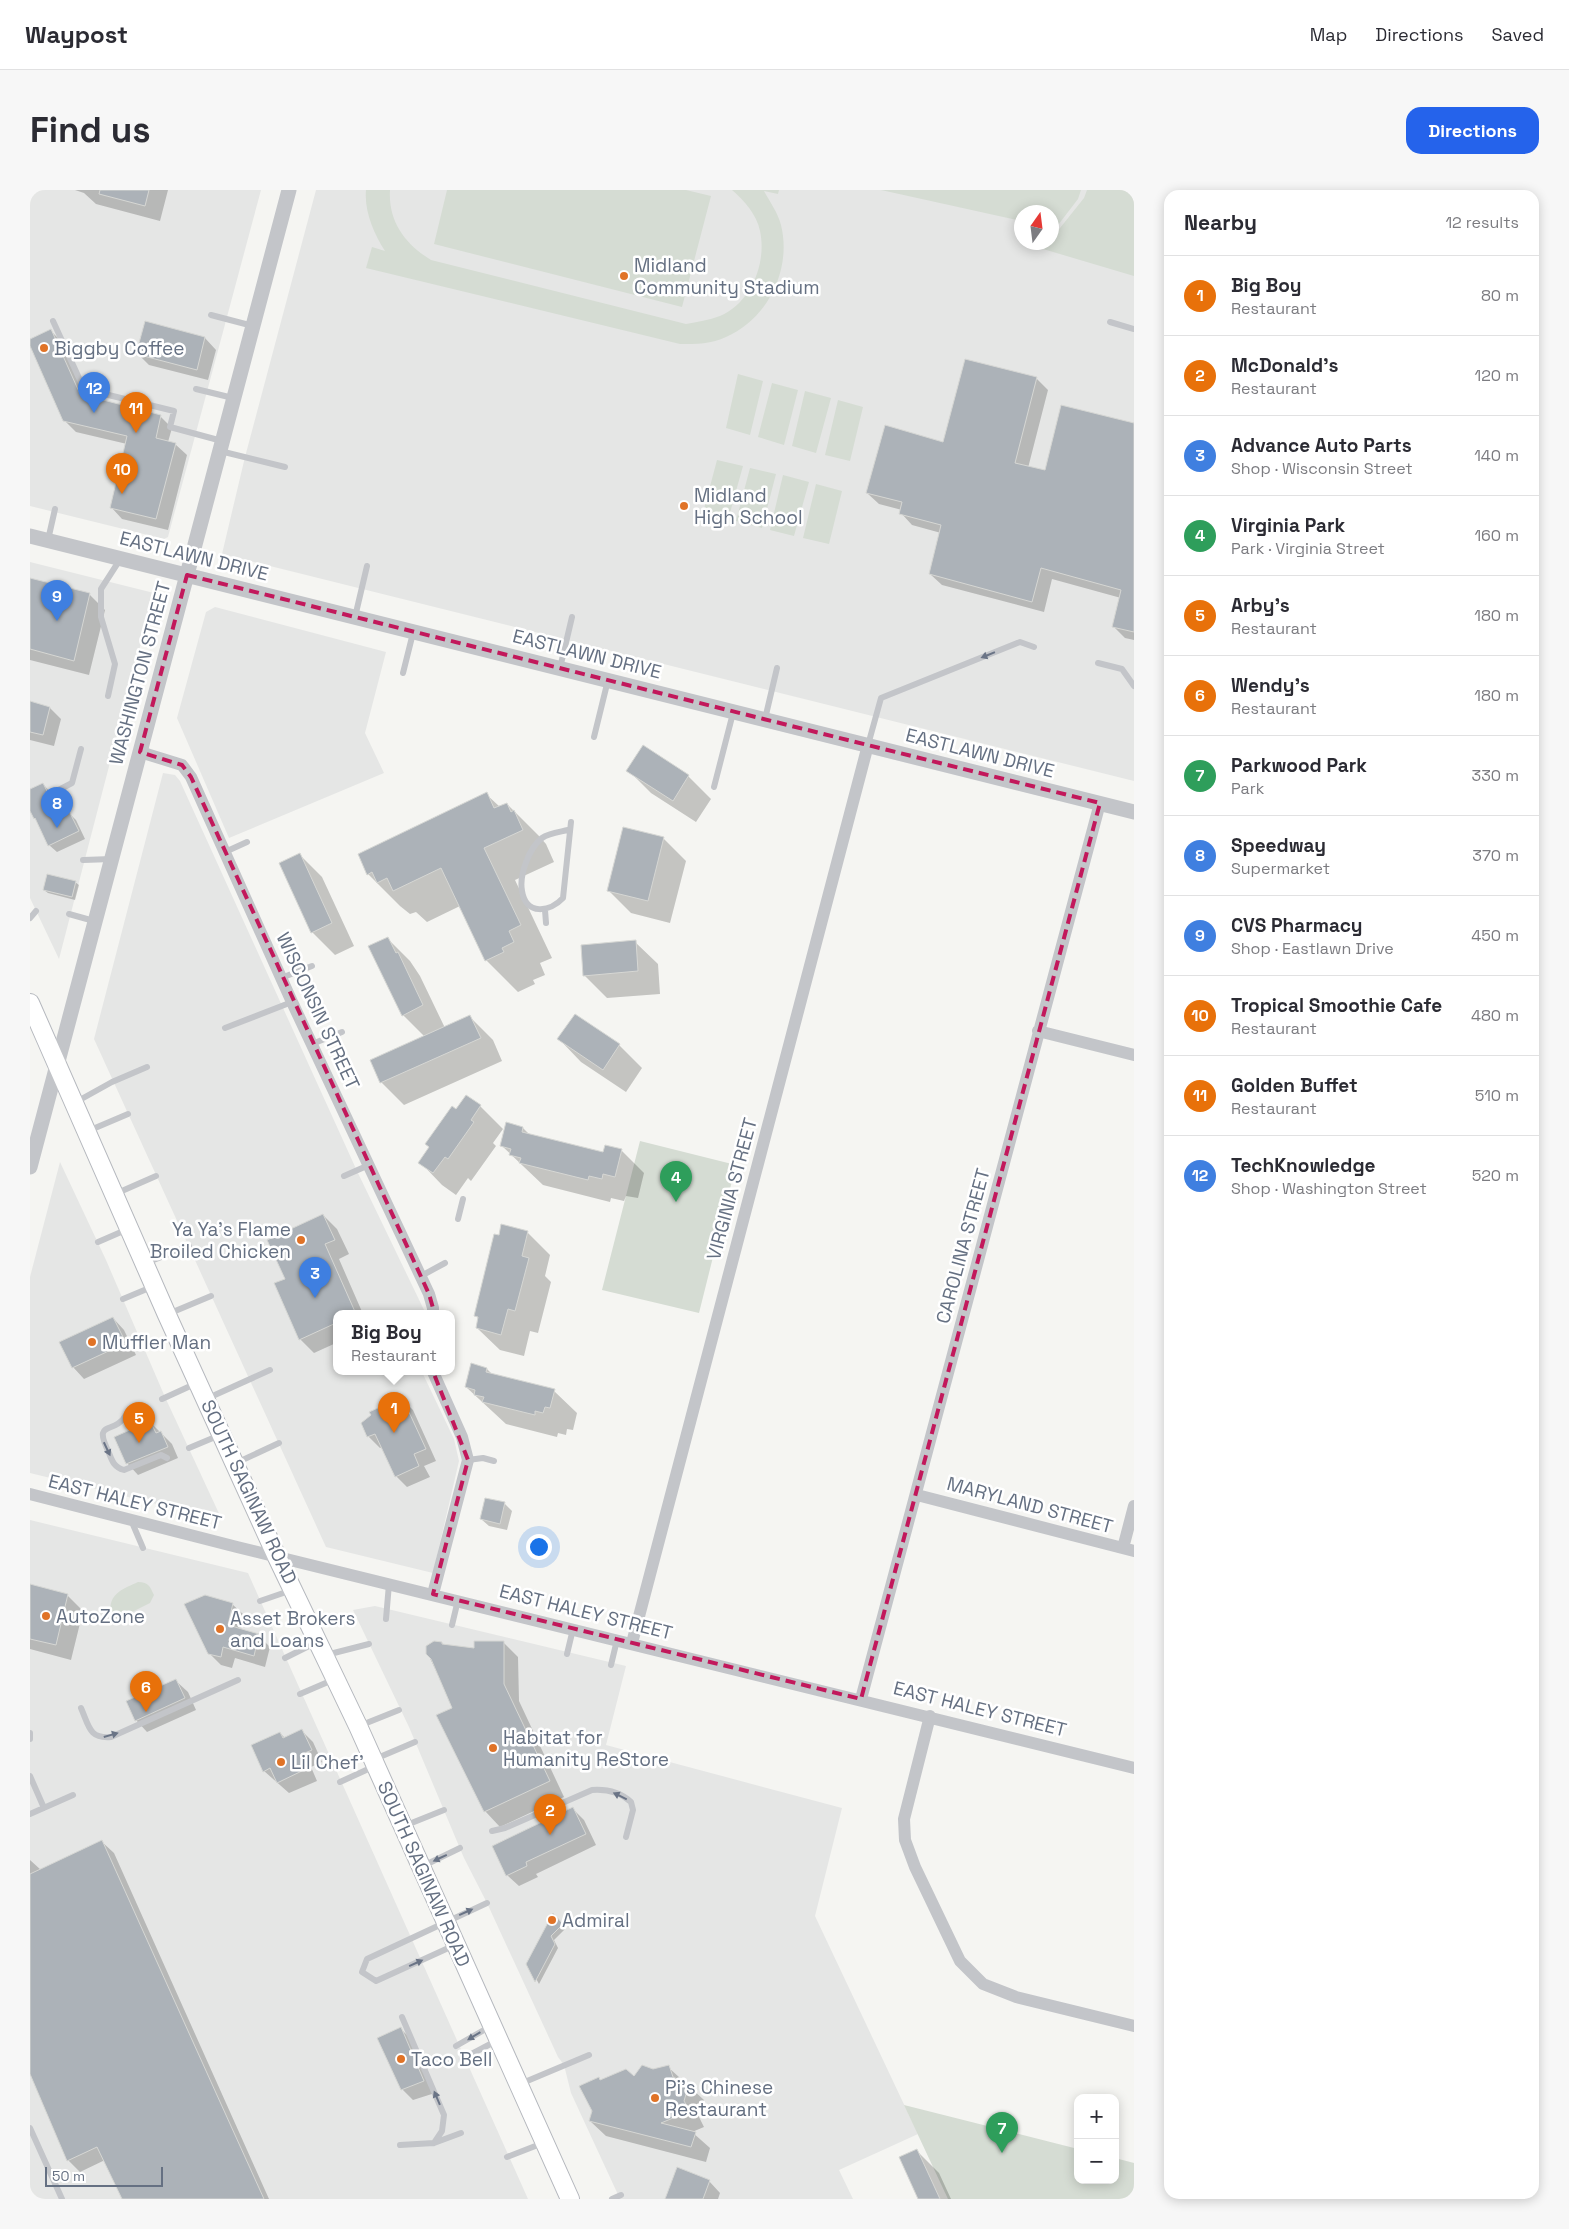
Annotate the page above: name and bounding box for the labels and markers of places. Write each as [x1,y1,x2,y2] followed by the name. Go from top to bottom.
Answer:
[634,253,820,300] place label: Midland Community Stadium
[618,270,630,282] marker: Midland Community Stadium
[54,336,184,361] place label: Biggby Coffee
[38,342,50,354] marker: Biggby Coffee
[78,372,110,413] pin: 12
[120,392,152,433] pin: 11
[106,453,138,494] pin: 10
[694,483,803,530] place label: Midland High School
[678,500,690,512] marker: Midland High School
[41,580,73,621] pin: 9
[41,787,73,828] pin: 8
[660,1161,692,1202] pin: 4
[150,1217,291,1264] place label: Ya Ya's Flame Broiled Chicken
[295,1234,307,1246] marker: Ya Ya's Flame Broiled Chicken
[299,1257,331,1298] pin: 3
[102,1330,211,1355] place label: Muffler Man
[86,1336,98,1348] marker: Muffler Man
[378,1392,410,1433] pin: 1
[123,1402,155,1443] pin: 5
[56,1604,145,1629] place label: AutoZone
[230,1606,356,1653] place label: Asset Brokers and Loans
[40,1610,52,1622] marker: AutoZone
[214,1623,226,1635] marker: Asset Brokers and Loans
[130,1671,162,1712] pin: 6
[503,1725,669,1772] place label: Habitat for Humanity ReStore
[487,1742,499,1754] marker: Habitat for Humanity ReStore
[291,1750,364,1775] place label: Lil Chef'
[275,1756,287,1768] marker: Lil Chef'
[534,1794,566,1835] pin: 2
[562,1908,630,1933] place label: Admiral
[546,1914,558,1926] marker: Admiral
[411,2047,492,2072] place label: Taco Bell
[395,2053,407,2065] marker: Taco Bell
[665,2075,773,2122] place label: Pi's Chinese Restaurant
[649,2092,661,2104] marker: Pi's Chinese Restaurant
[986,2112,1018,2153] pin: 7

